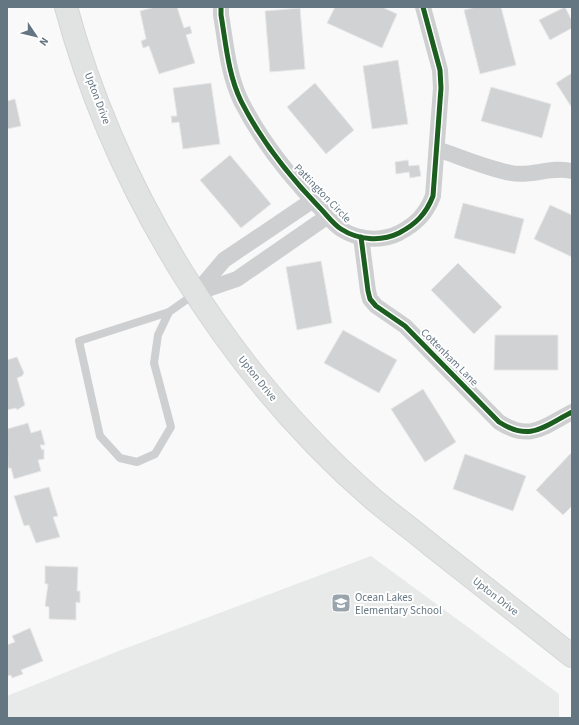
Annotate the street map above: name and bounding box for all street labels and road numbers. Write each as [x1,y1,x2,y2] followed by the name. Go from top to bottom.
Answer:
[81,70,115,127] street label: Upton Drive
[291,161,355,226] street label: Pattington Circle
[418,325,482,390] street label: Cottenham Lane
[235,352,281,405] street label: Upton Drive
[470,574,522,619] street label: Upton Drive

